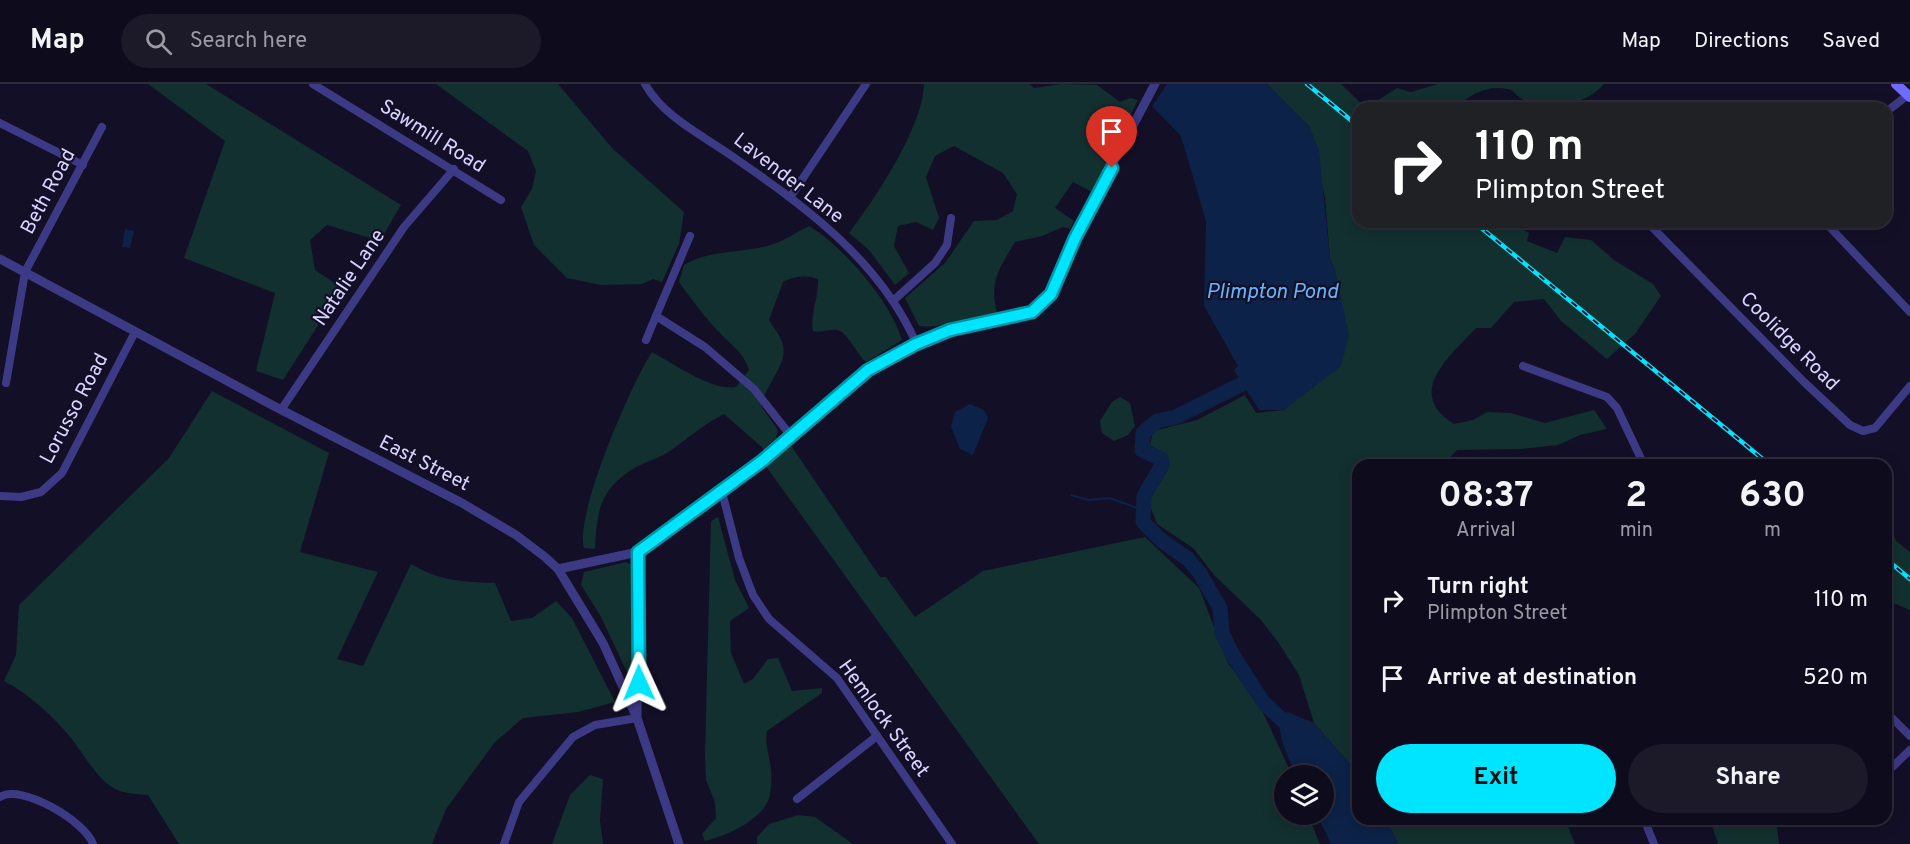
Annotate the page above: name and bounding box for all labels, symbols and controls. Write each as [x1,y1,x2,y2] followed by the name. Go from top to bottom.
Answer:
[121,14,541,68] search box
[30,23,85,59] text: Map
[142,25,175,58] icon: search
[190,28,307,55] text: Search here
[1621,28,1661,55] text: Map
[1694,28,1789,55] text: Directions
[1822,28,1880,55] text: Saved
[374,94,490,180] street label: Sawmill Road
[1086,106,1137,168] pin
[1095,115,1128,148] icon: arrive
[1475,122,1584,175] text: 110 m
[1376,126,1454,204] icon: right
[727,128,849,230] street label: Lavender Lane
[16,145,82,239] street label: Beth Road
[1475,174,1665,208] text: Plimpton Street
[308,224,392,332] street label: Natalie Lane
[1206,279,1340,306] water label: Plimpton Pond
[1734,287,1844,397] street label: Coolidge Road
[35,349,115,469] street label: Lorusso Road
[374,430,474,498] street label: East Street
[1438,474,1534,520] text: 08:37
[1625,474,1647,520] text: 2
[1739,474,1806,520] text: 630
[1456,518,1516,544] text: Arrival
[1620,518,1653,544] text: min
[1764,518,1781,544] text: m
[1427,574,1529,601] text: Turn right
[1376,584,1409,617] icon: right
[1814,587,1868,614] text: 110 m
[1427,601,1568,627] text: Plimpton Street
[607,651,671,715] position arrow
[832,655,934,783] street label: Hemlock Street
[1376,662,1409,695] icon: arrive
[1427,665,1637,692] text: Arrive at destination
[1803,665,1868,692] text: 520 m
[1376,744,1616,813] button: Exit
[1628,744,1868,813] button: Share
[1274,765,1334,825] map controls
[1274,765,1334,825] button: layers

